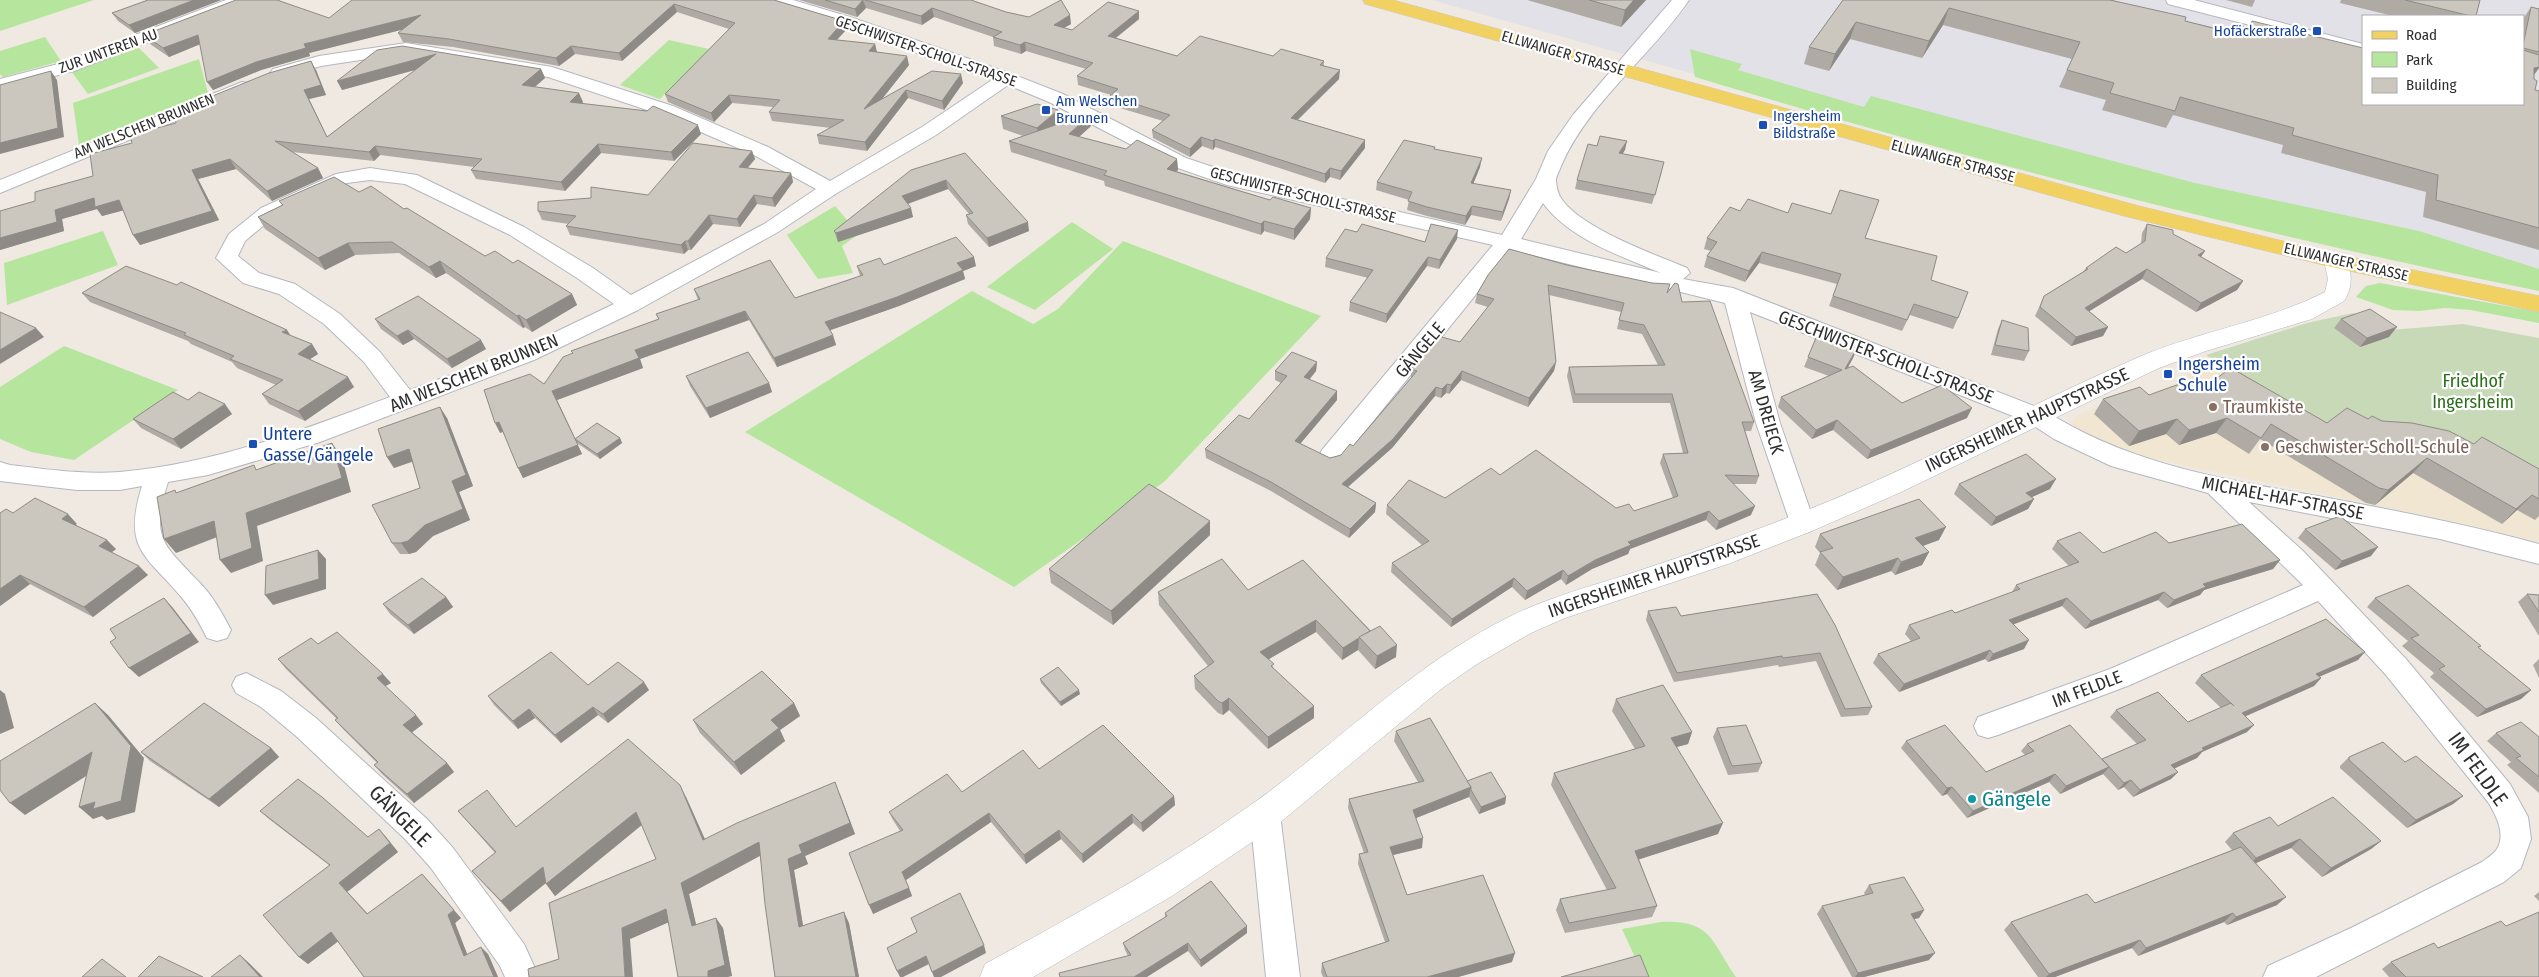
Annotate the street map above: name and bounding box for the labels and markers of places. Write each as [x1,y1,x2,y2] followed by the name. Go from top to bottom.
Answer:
[2214,22,2307,40] place label: Hofäckerstraße
[2311,25,2323,37] marker: Hofäckerstraße
[1056,92,1137,127] place label: Am Welschen Brunnen
[1040,104,1052,116] marker: Am Welschen Brunnen
[1773,107,1841,142] place label: Ingersheim Bildstraße
[1757,119,1769,131] marker: Ingersheim Bildstraße
[2178,353,2260,396] place label: Ingersheim Schule
[2162,368,2174,380] marker: Ingersheim Schule
[2223,396,2304,418] place label: Traumkiste
[2207,401,2219,413] marker: Traumkiste
[263,423,374,466] place label: Untere Gasse/Gängele
[2275,436,2469,458] place label: Geschwister-Scholl-Schule
[247,438,259,450] marker: Untere Gasse/Gängele
[2259,441,2271,453] marker: Geschwister-Scholl-Schule
[1982,786,2051,812] place label: Gängele
[1966,793,1978,805] marker: Gängele

